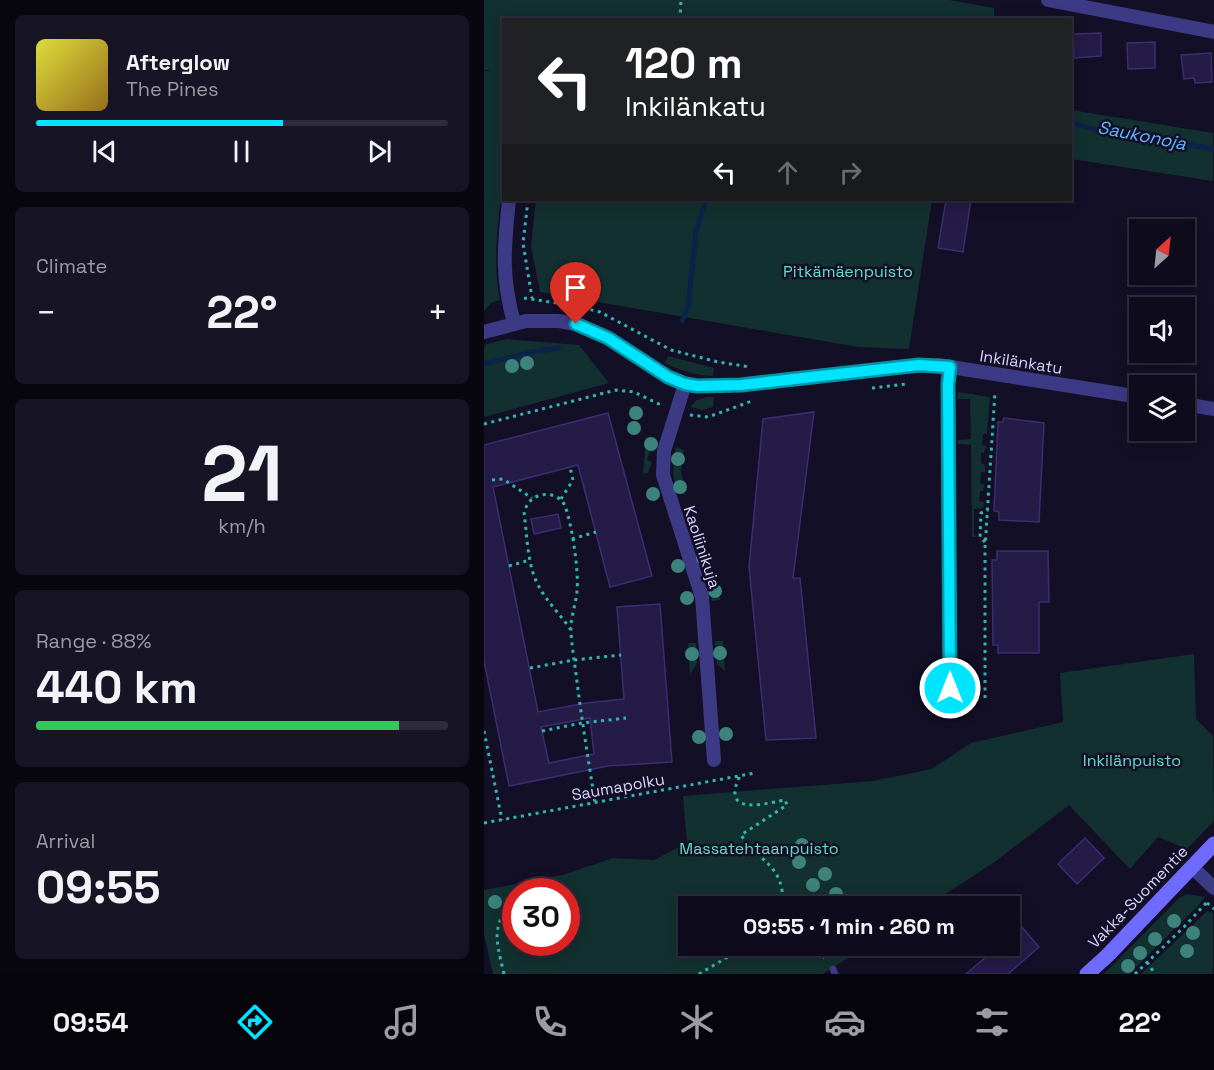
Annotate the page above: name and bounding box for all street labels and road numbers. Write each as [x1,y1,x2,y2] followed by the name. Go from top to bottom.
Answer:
[978,345,1064,379] street label: Inkilänkatu
[679,503,725,591] street label: Kaoliinikuja
[570,768,666,806] street label: Saumapolku
[1084,841,1192,953] street label: Vakka-Suomentie

